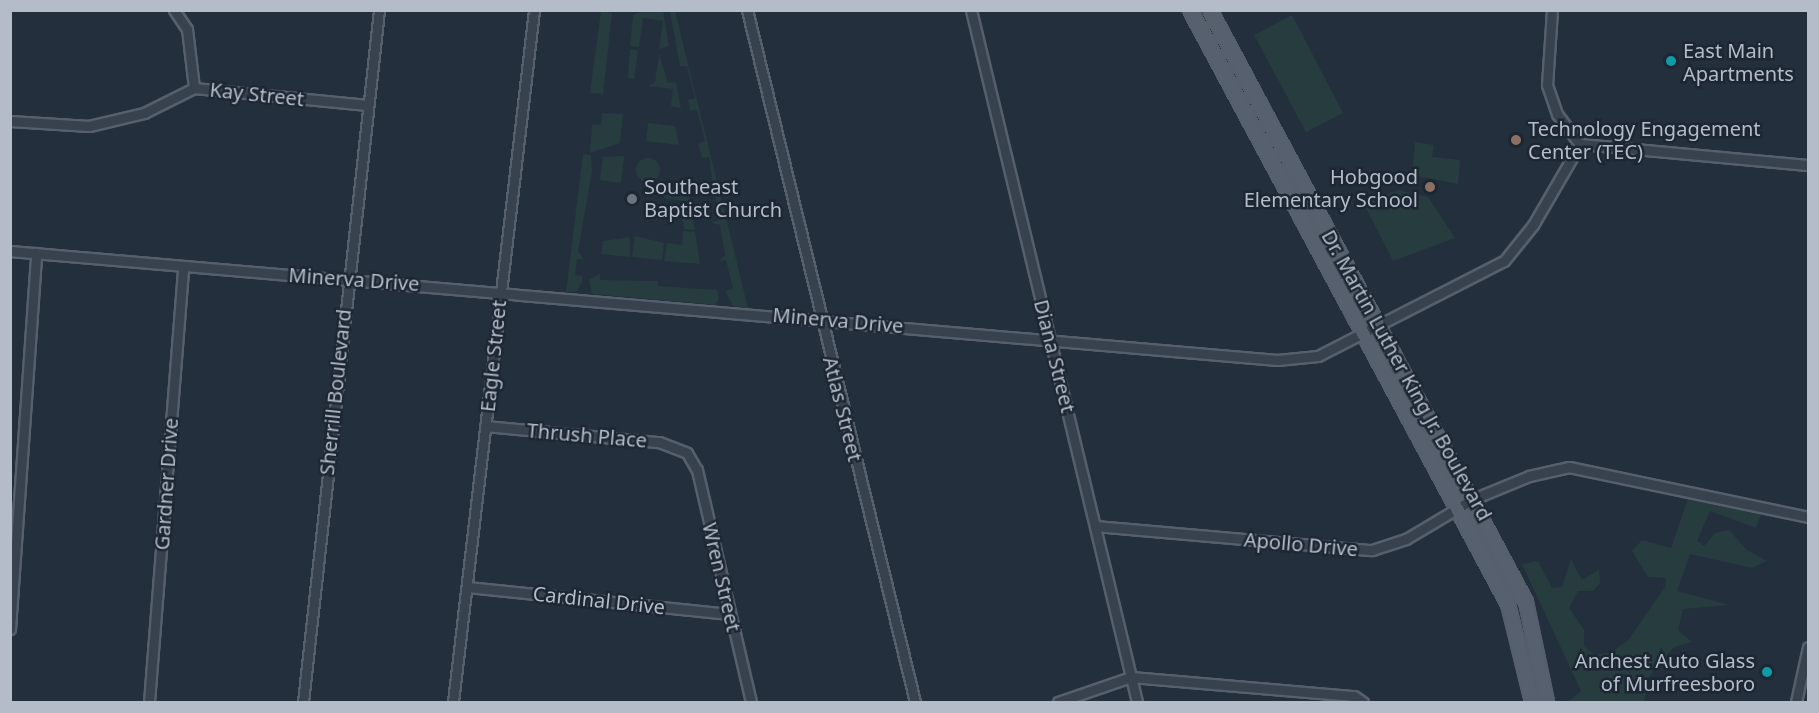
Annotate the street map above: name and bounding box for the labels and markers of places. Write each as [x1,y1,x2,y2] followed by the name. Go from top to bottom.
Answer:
[1683,38,1794,85] place label: East Main Apartments
[1664,54,1678,68] marker: East Main Apartments
[1528,116,1761,163] place label: Technology Engagement Center (TEC)
[1509,133,1523,147] marker: Technology Engagement Center (TEC)
[1244,164,1418,211] place label: Hobgood Elementary School
[644,175,782,222] place label: Southeast Baptist Church
[1423,180,1437,194] marker: Hobgood Elementary School
[625,192,639,206] marker: Southeast Baptist Church
[1575,648,1755,695] place label: Anchest Auto Glass of Murfreesboro
[1760,665,1774,679] marker: Anchest Auto Glass of Murfreesboro

